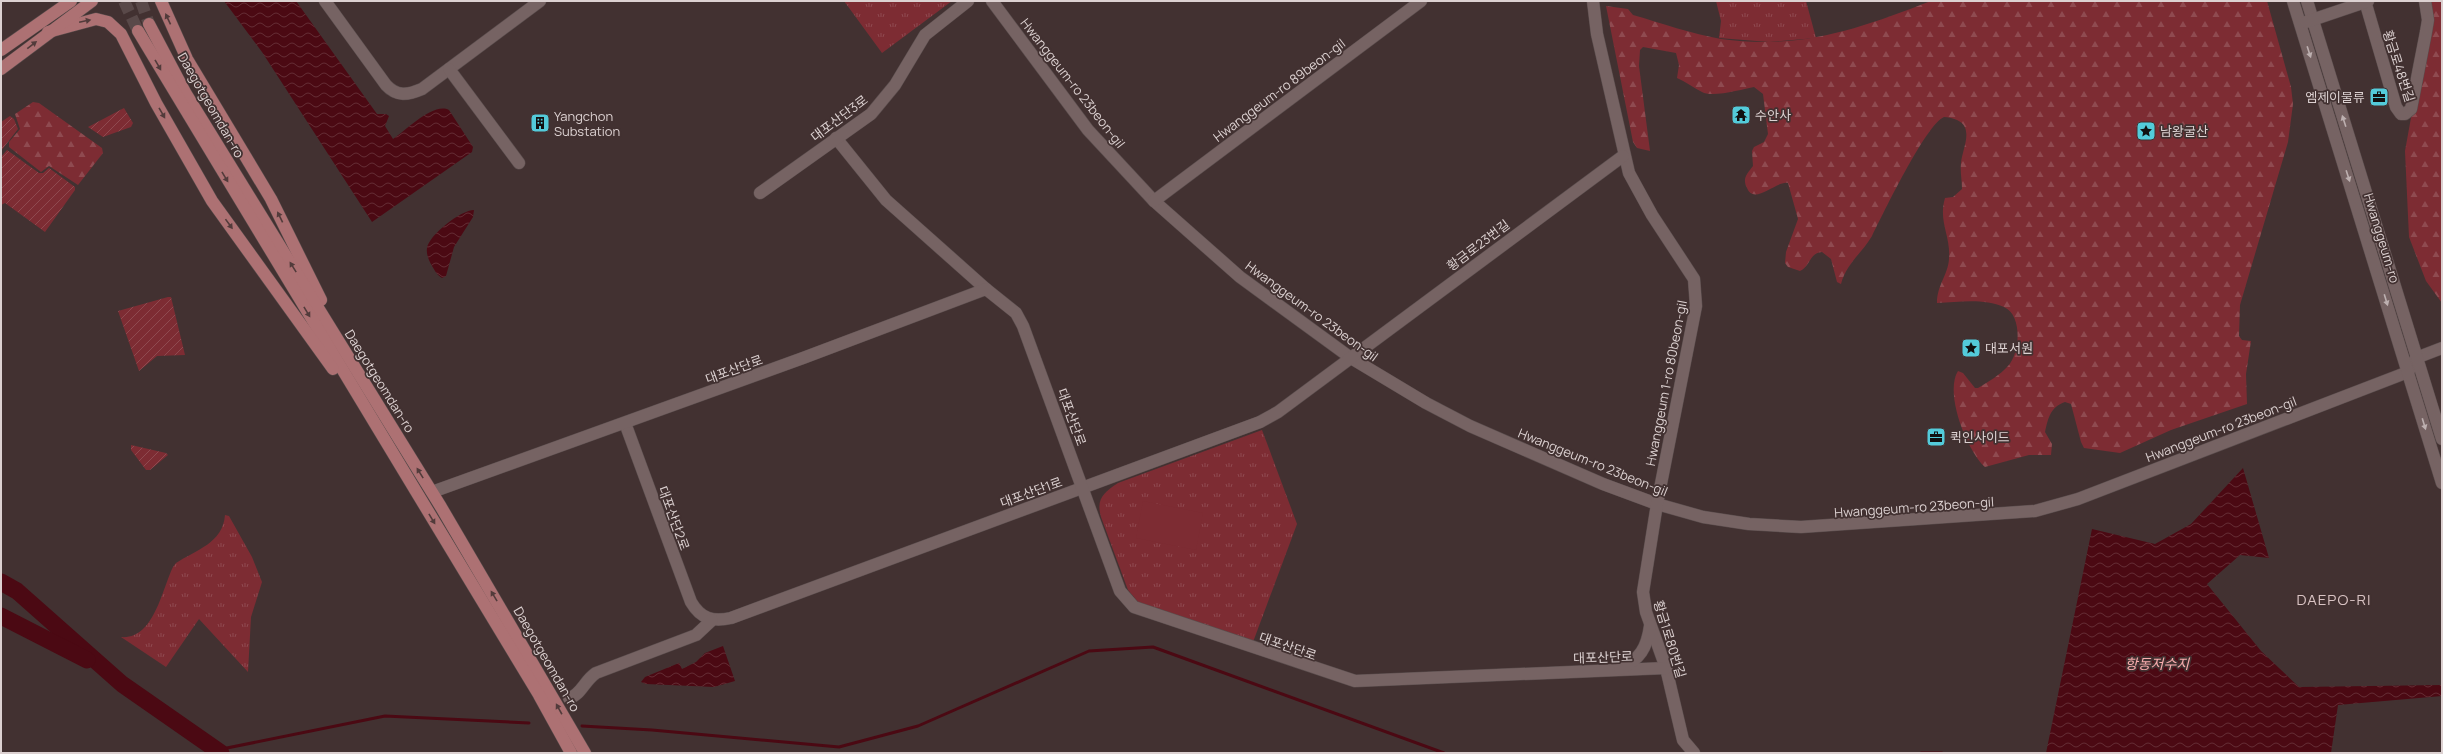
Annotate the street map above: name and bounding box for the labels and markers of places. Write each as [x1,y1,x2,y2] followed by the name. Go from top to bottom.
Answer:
[2368,86,2390,108] office icon: 엠제이물류
[2305,88,2365,106] place label: 엠제이물류
[1730,104,1752,126] temple icon: 수안사
[1755,106,1791,124] place label: 수안사
[554,107,620,140] place label: Yangchon Substation
[529,112,551,134] building icon: Yangchon Substation
[2135,120,2157,142] place icon: 남왕굴산
[2160,122,2208,140] place label: 남왕굴산
[1960,337,1982,359] place icon: 대포서원
[1985,339,2033,357] place label: 대포서원
[1925,426,1947,448] office icon: 퀵인사이드
[1950,428,2010,446] place label: 퀵인사이드

